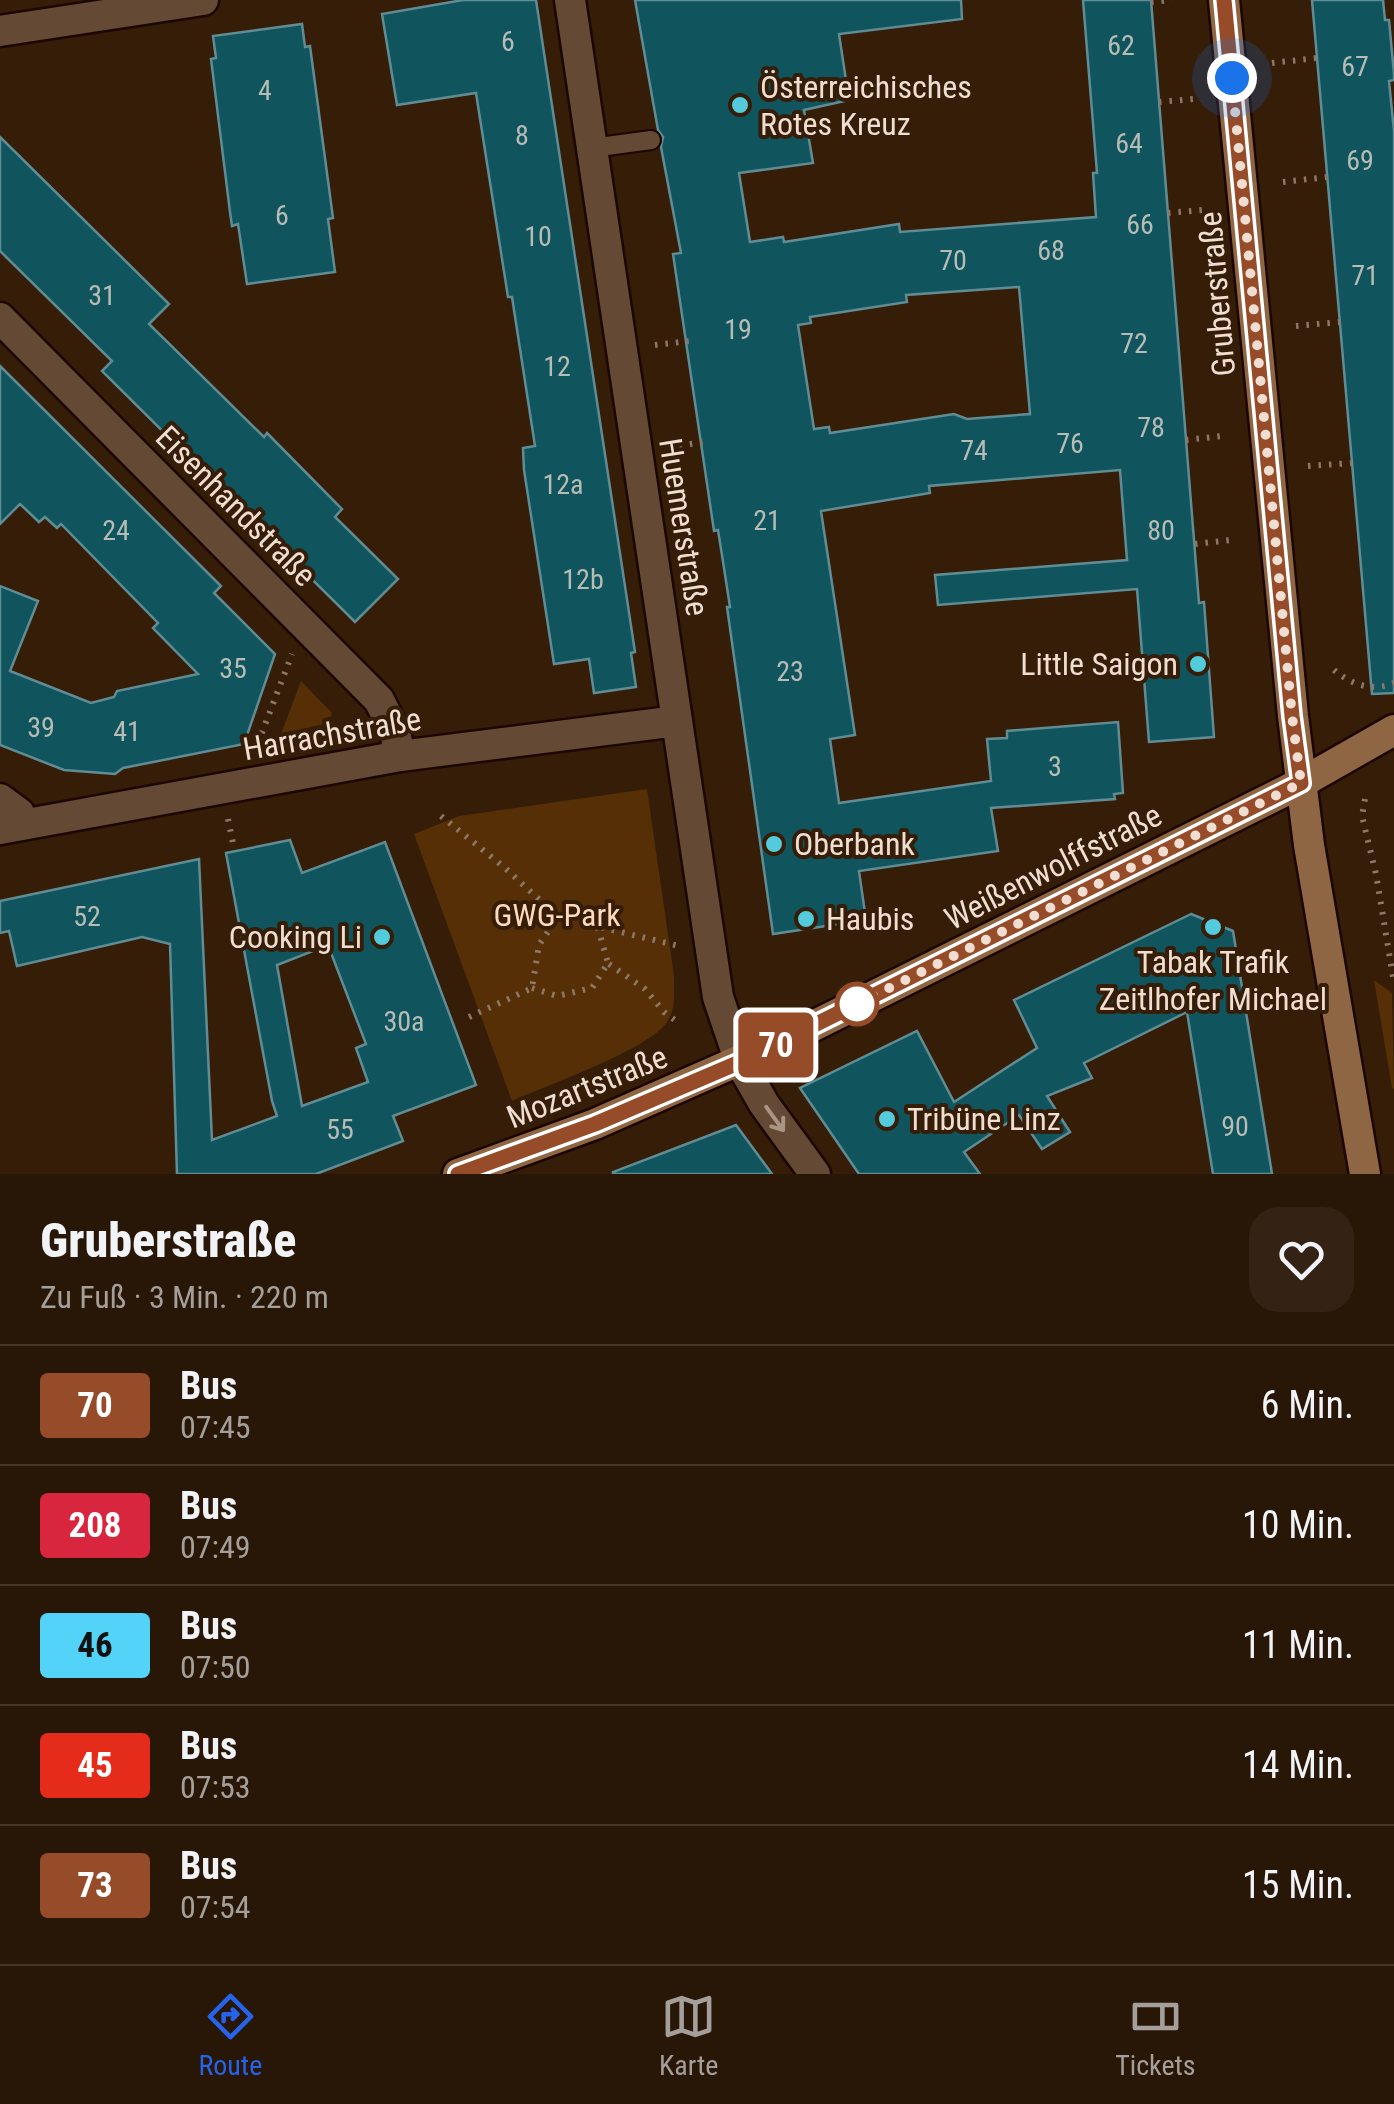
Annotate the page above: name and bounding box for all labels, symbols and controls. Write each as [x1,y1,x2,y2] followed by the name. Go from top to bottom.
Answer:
[501,25,515,58] house number: 6
[1107,29,1135,62] house number: 62
[1341,50,1369,83] house number: 67
[1207,53,1257,103] your location
[760,68,972,143] place label: Österreichisches Rotes Kreuz
[258,74,272,107] house number: 4
[729,94,751,116] marker: Österreichisches Rotes Kreuz
[515,119,529,152] house number: 8
[1115,127,1143,160] house number: 64
[1346,144,1374,177] house number: 69
[275,199,289,232] house number: 6
[1126,208,1154,241] house number: 66
[1191,210,1243,378] street label: Gruberstraße
[524,220,552,253] house number: 10
[1037,234,1065,267] house number: 68
[939,244,967,277] house number: 70
[1351,259,1379,292] house number: 71
[88,279,116,312] house number: 31
[724,313,752,346] house number: 19
[1120,327,1148,360] house number: 72
[543,350,571,383] house number: 12
[1137,411,1165,444] house number: 78
[148,418,324,594] street label: Eisenhandstraße
[1056,427,1084,460] house number: 76
[960,434,988,467] house number: 74
[651,435,717,619] street label: Huemerstraße
[542,468,584,501] house number: 12a
[753,504,781,537] house number: 21
[102,514,130,547] house number: 24
[1147,514,1175,547] house number: 80
[562,563,604,596] house number: 12b
[1020,645,1178,683] place label: Little Saigon
[219,652,247,685] house number: 35
[1187,653,1209,675] marker: Little Saigon
[776,655,804,688] house number: 23
[240,700,424,768] street label: Harrachstraße
[27,711,55,744] house number: 39
[113,715,141,748] house number: 41
[1048,750,1062,783] house number: 3
[938,796,1168,938] street label: Weißenwolffstraße
[794,825,915,863] place label: Oberbank
[763,833,785,855] marker: Oberbank
[493,896,621,934] park label: GWG-Park
[73,900,101,933] house number: 52
[826,900,914,938] place label: Haubis
[795,908,817,930] marker: Haubis
[1202,916,1224,938] marker: Tabak Trafik Zeitlhofer Michael
[229,918,362,956] place label: Cooking Li
[371,926,393,948] marker: Cooking Li
[1099,943,1327,1018] place label: Tabak Trafik Zeitlhofer Michael
[836,983,878,1025] unlabelled marker
[383,1005,425,1038] house number: 30a
[731,1012,821,1078] line badge: 70
[758,1025,794,1066] text: 70
[501,1038,673,1136] street label: Mozartstraße
[907,1100,1061,1138] place label: Tribüne Linz
[764,1105,785,1133] one-way arrow
[876,1108,898,1130] marker: Tribüne Linz
[1221,1110,1249,1143] house number: 90
[326,1113,354,1146] house number: 55
[1249,1207,1354,1312] button: heart
[40,1212,296,1269] text: Gruberstraße
[40,1278,329,1316] text: Zu Fuß · 3 Min. · 220 m
[180,1364,237,1408] text: Bus
[1261,1383,1354,1427] text: 6 Min.
[77,1385,113,1426] text: 70
[180,1408,251,1446] text: 07:45
[180,1484,237,1528] text: Bus
[1242,1503,1354,1547] text: 10 Min.
[68,1505,122,1546] text: 208
[180,1528,251,1566] text: 07:49
[180,1604,237,1648] text: Bus
[1242,1623,1354,1667] text: 11 Min.
[77,1625,113,1666] text: 46
[180,1648,251,1686] text: 07:50
[180,1724,237,1768] text: Bus
[1242,1743,1354,1787] text: 14 Min.
[77,1745,113,1786] text: 45
[180,1768,251,1806] text: 07:53
[180,1844,237,1888] text: Bus
[1242,1863,1354,1907] text: 15 Min.
[77,1865,113,1906] text: 73
[180,1888,251,1926] text: 07:54
[198,1989,262,2082] tab: Route
[659,1989,718,2082] tab: Karte
[1115,1989,1196,2082] tab: Tickets

